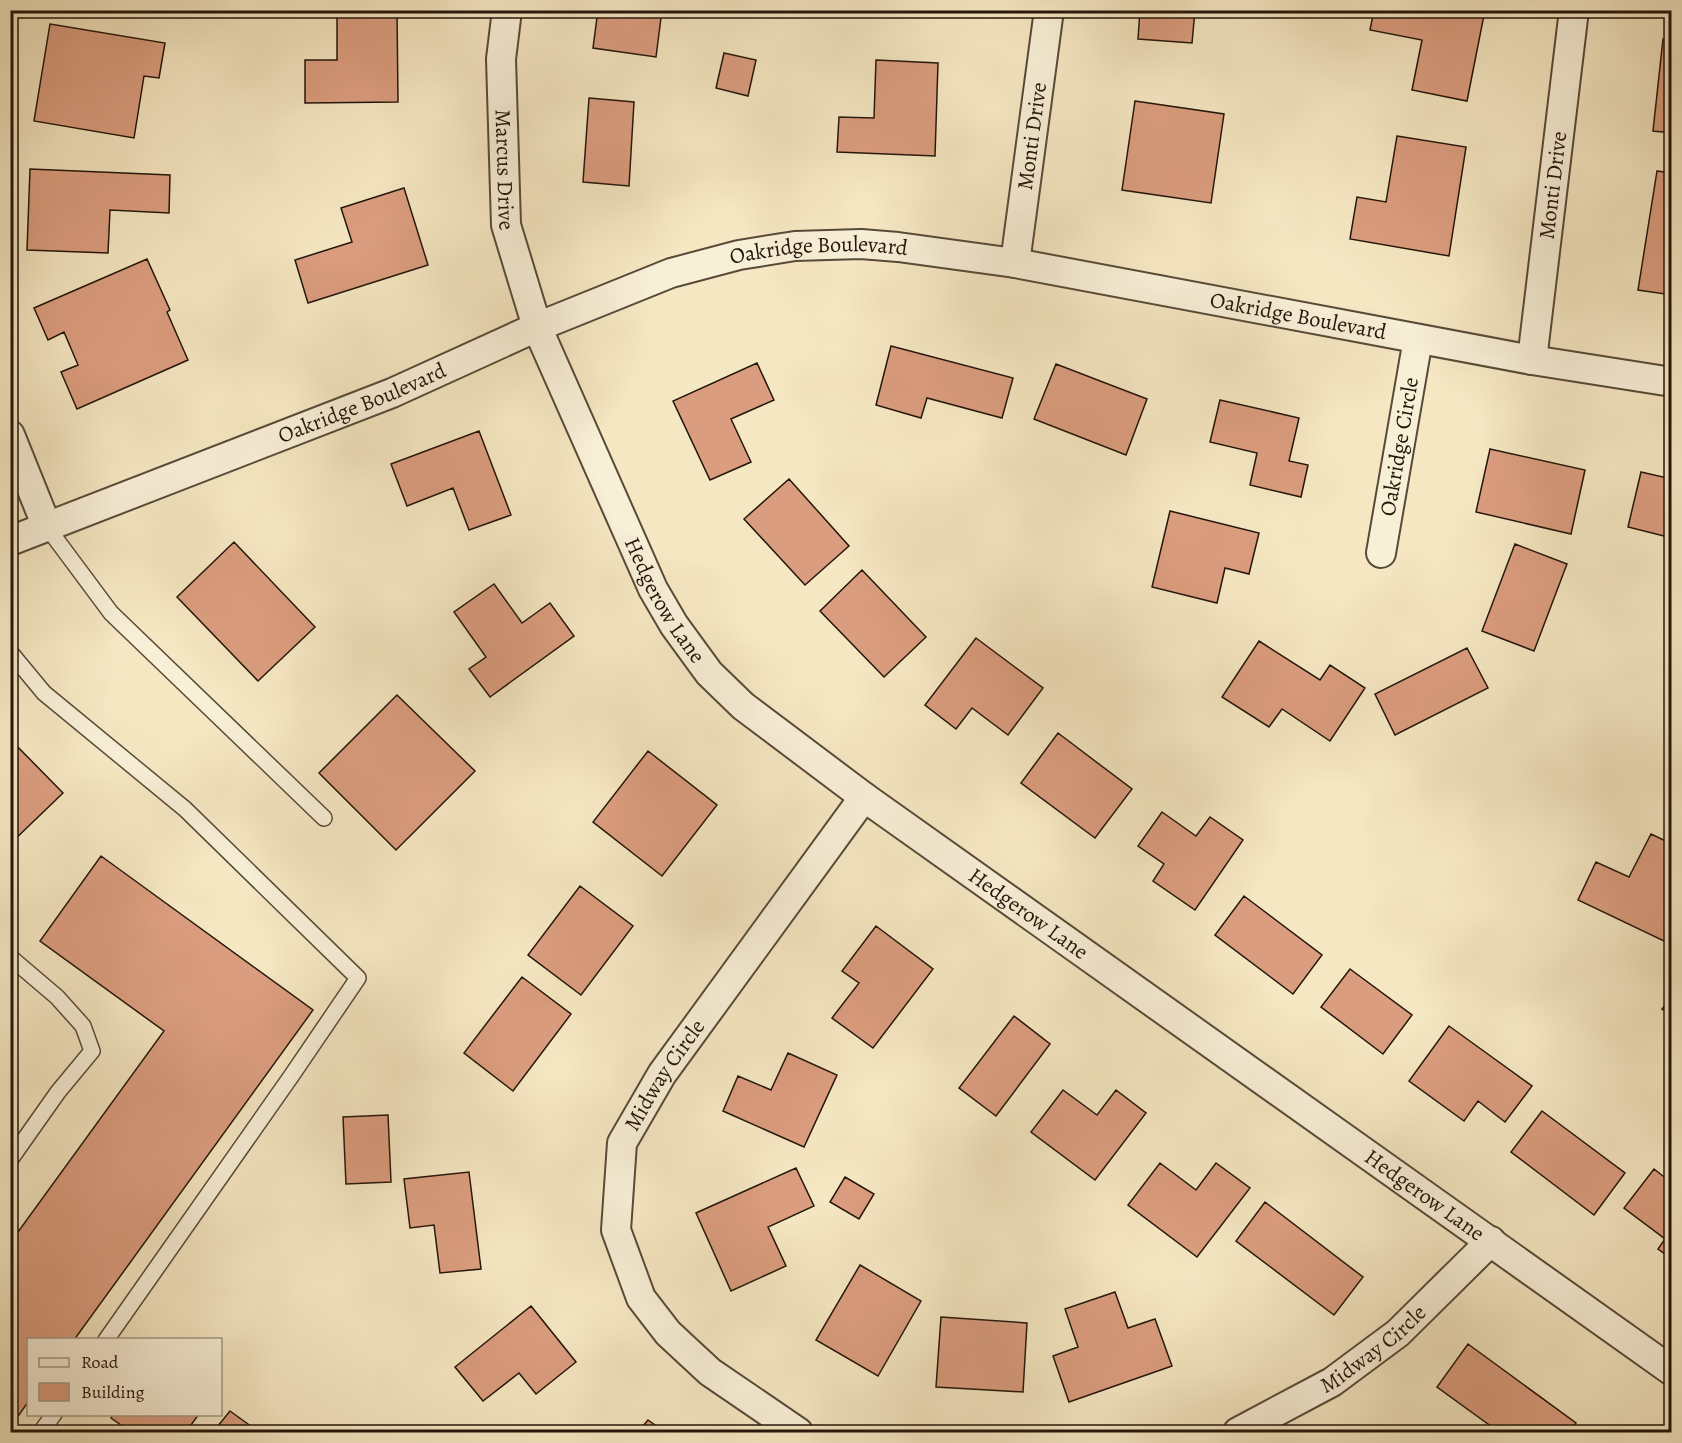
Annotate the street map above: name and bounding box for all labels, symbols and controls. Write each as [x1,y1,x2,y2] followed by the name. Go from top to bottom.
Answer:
[1010,80,1054,192] street label: Monti Drive
[488,109,522,234] street label: Marcus Drive
[1532,130,1574,241] street label: Monti Drive
[726,229,910,272] street label: Oakridge Boulevard
[1208,285,1389,347] street label: Oakridge Boulevard
[274,355,451,451] street label: Oakridge Boulevard
[1373,375,1426,518] street label: Oakridge Circle
[617,533,712,669] street label: Hedgerow Lane
[962,861,1094,967] street label: Hedgerow Lane
[617,1013,712,1136] street label: Midway Circle
[1358,1142,1491,1248] street label: Hedgerow Lane
[1315,1298,1433,1401] street label: Midway Circle
[27,1338,222,1416] legend
[81,1350,119,1374] text: Road
[81,1380,145,1404] text: Building

